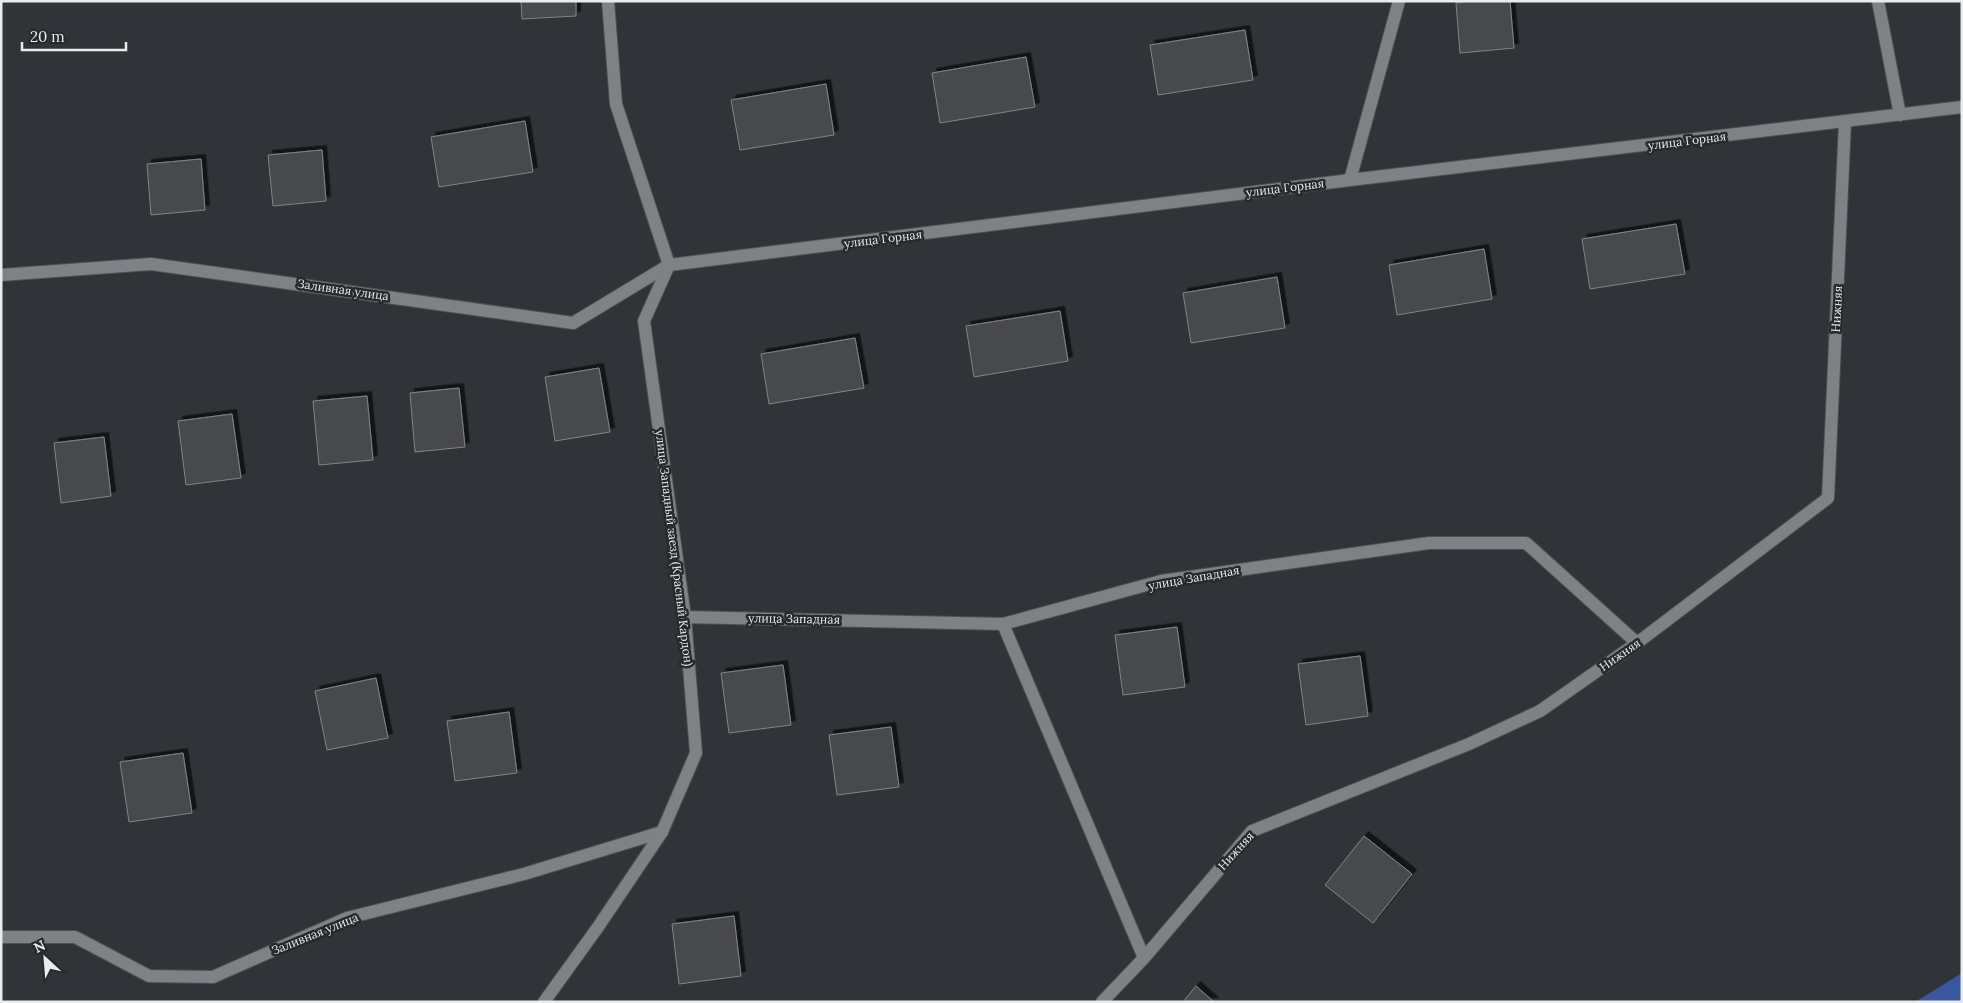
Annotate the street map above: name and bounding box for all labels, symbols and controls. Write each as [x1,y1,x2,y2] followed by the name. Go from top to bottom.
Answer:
[22,20,126,52] scale bar
[30,27,65,46] text: 20 m
[1647,128,1727,153] street label: улица Горная
[1245,175,1325,200] street label: улица Горная
[843,226,923,251] street label: улица Горная
[296,276,390,303] street label: Заливная улица
[1828,285,1845,333] street label: Нижняя
[652,429,696,667] street label: улица Западный заезд (Красный Кардон)
[1147,562,1241,593] street label: улица Западная
[748,610,840,627] street label: улица Западная
[1596,635,1643,674] street label: Нижняя
[1214,828,1257,873] street label: Нижняя
[269,909,360,958] street label: Заливная улица
[20,933,70,983] north arrow
[30,936,48,957] text: N

